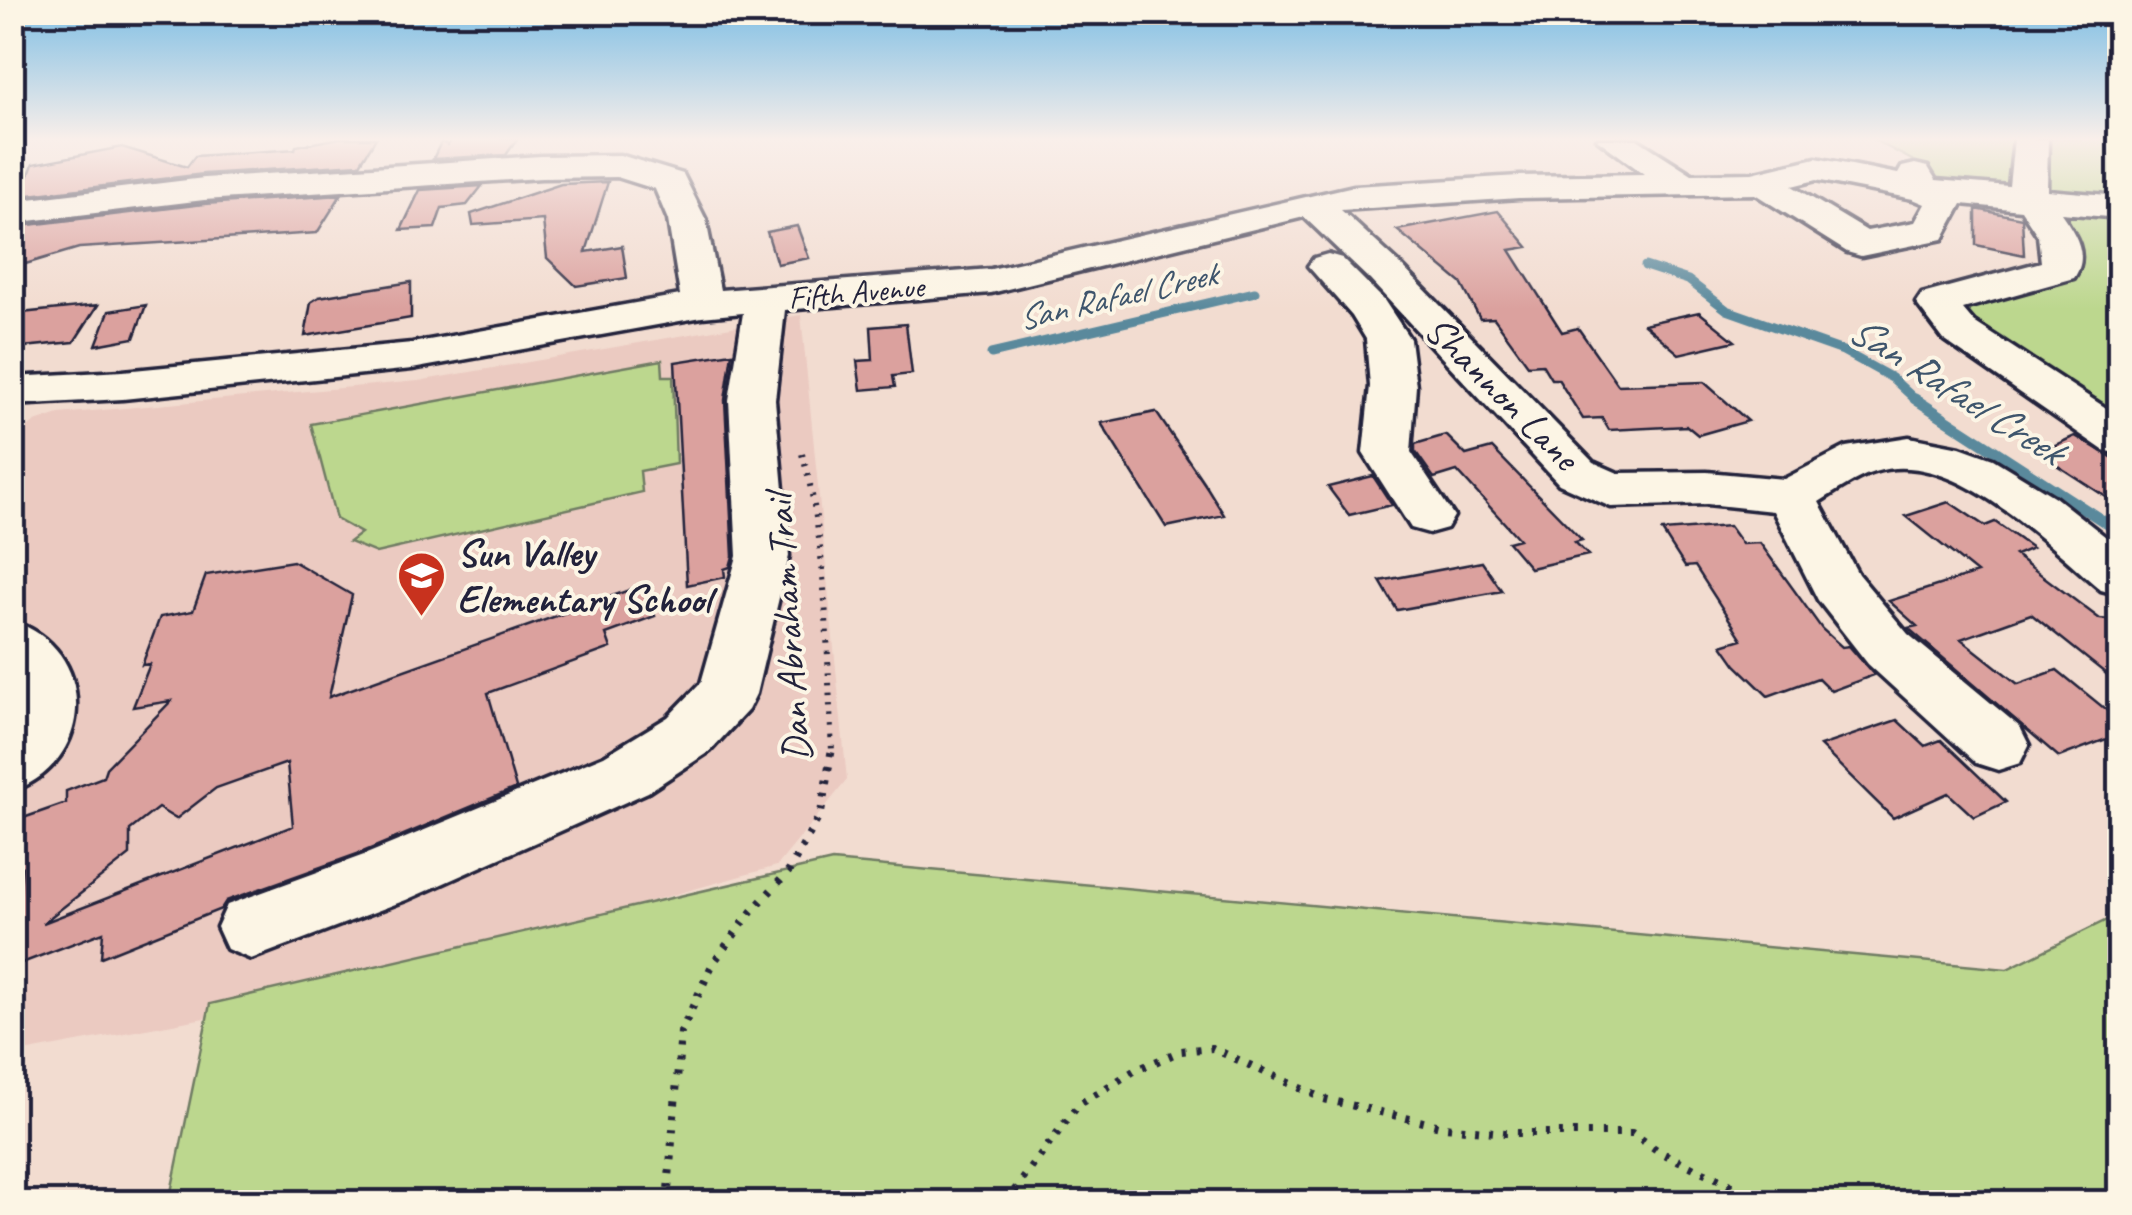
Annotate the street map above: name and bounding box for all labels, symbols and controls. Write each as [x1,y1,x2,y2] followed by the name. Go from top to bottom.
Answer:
[1013,250,1226,341] water label: San Rafael Creek
[787,265,928,318] street label: Fifth Avenue
[1839,303,2079,480] water label: San Rafael Creek
[1414,305,1592,483] street label: Shannon Lane
[753,485,822,763] street label: Dan Abraham Trail
[457,528,718,624] place label: Sun Valley Elementary School
[396,550,448,618] school or university icon: Sun Valley Elementary School

